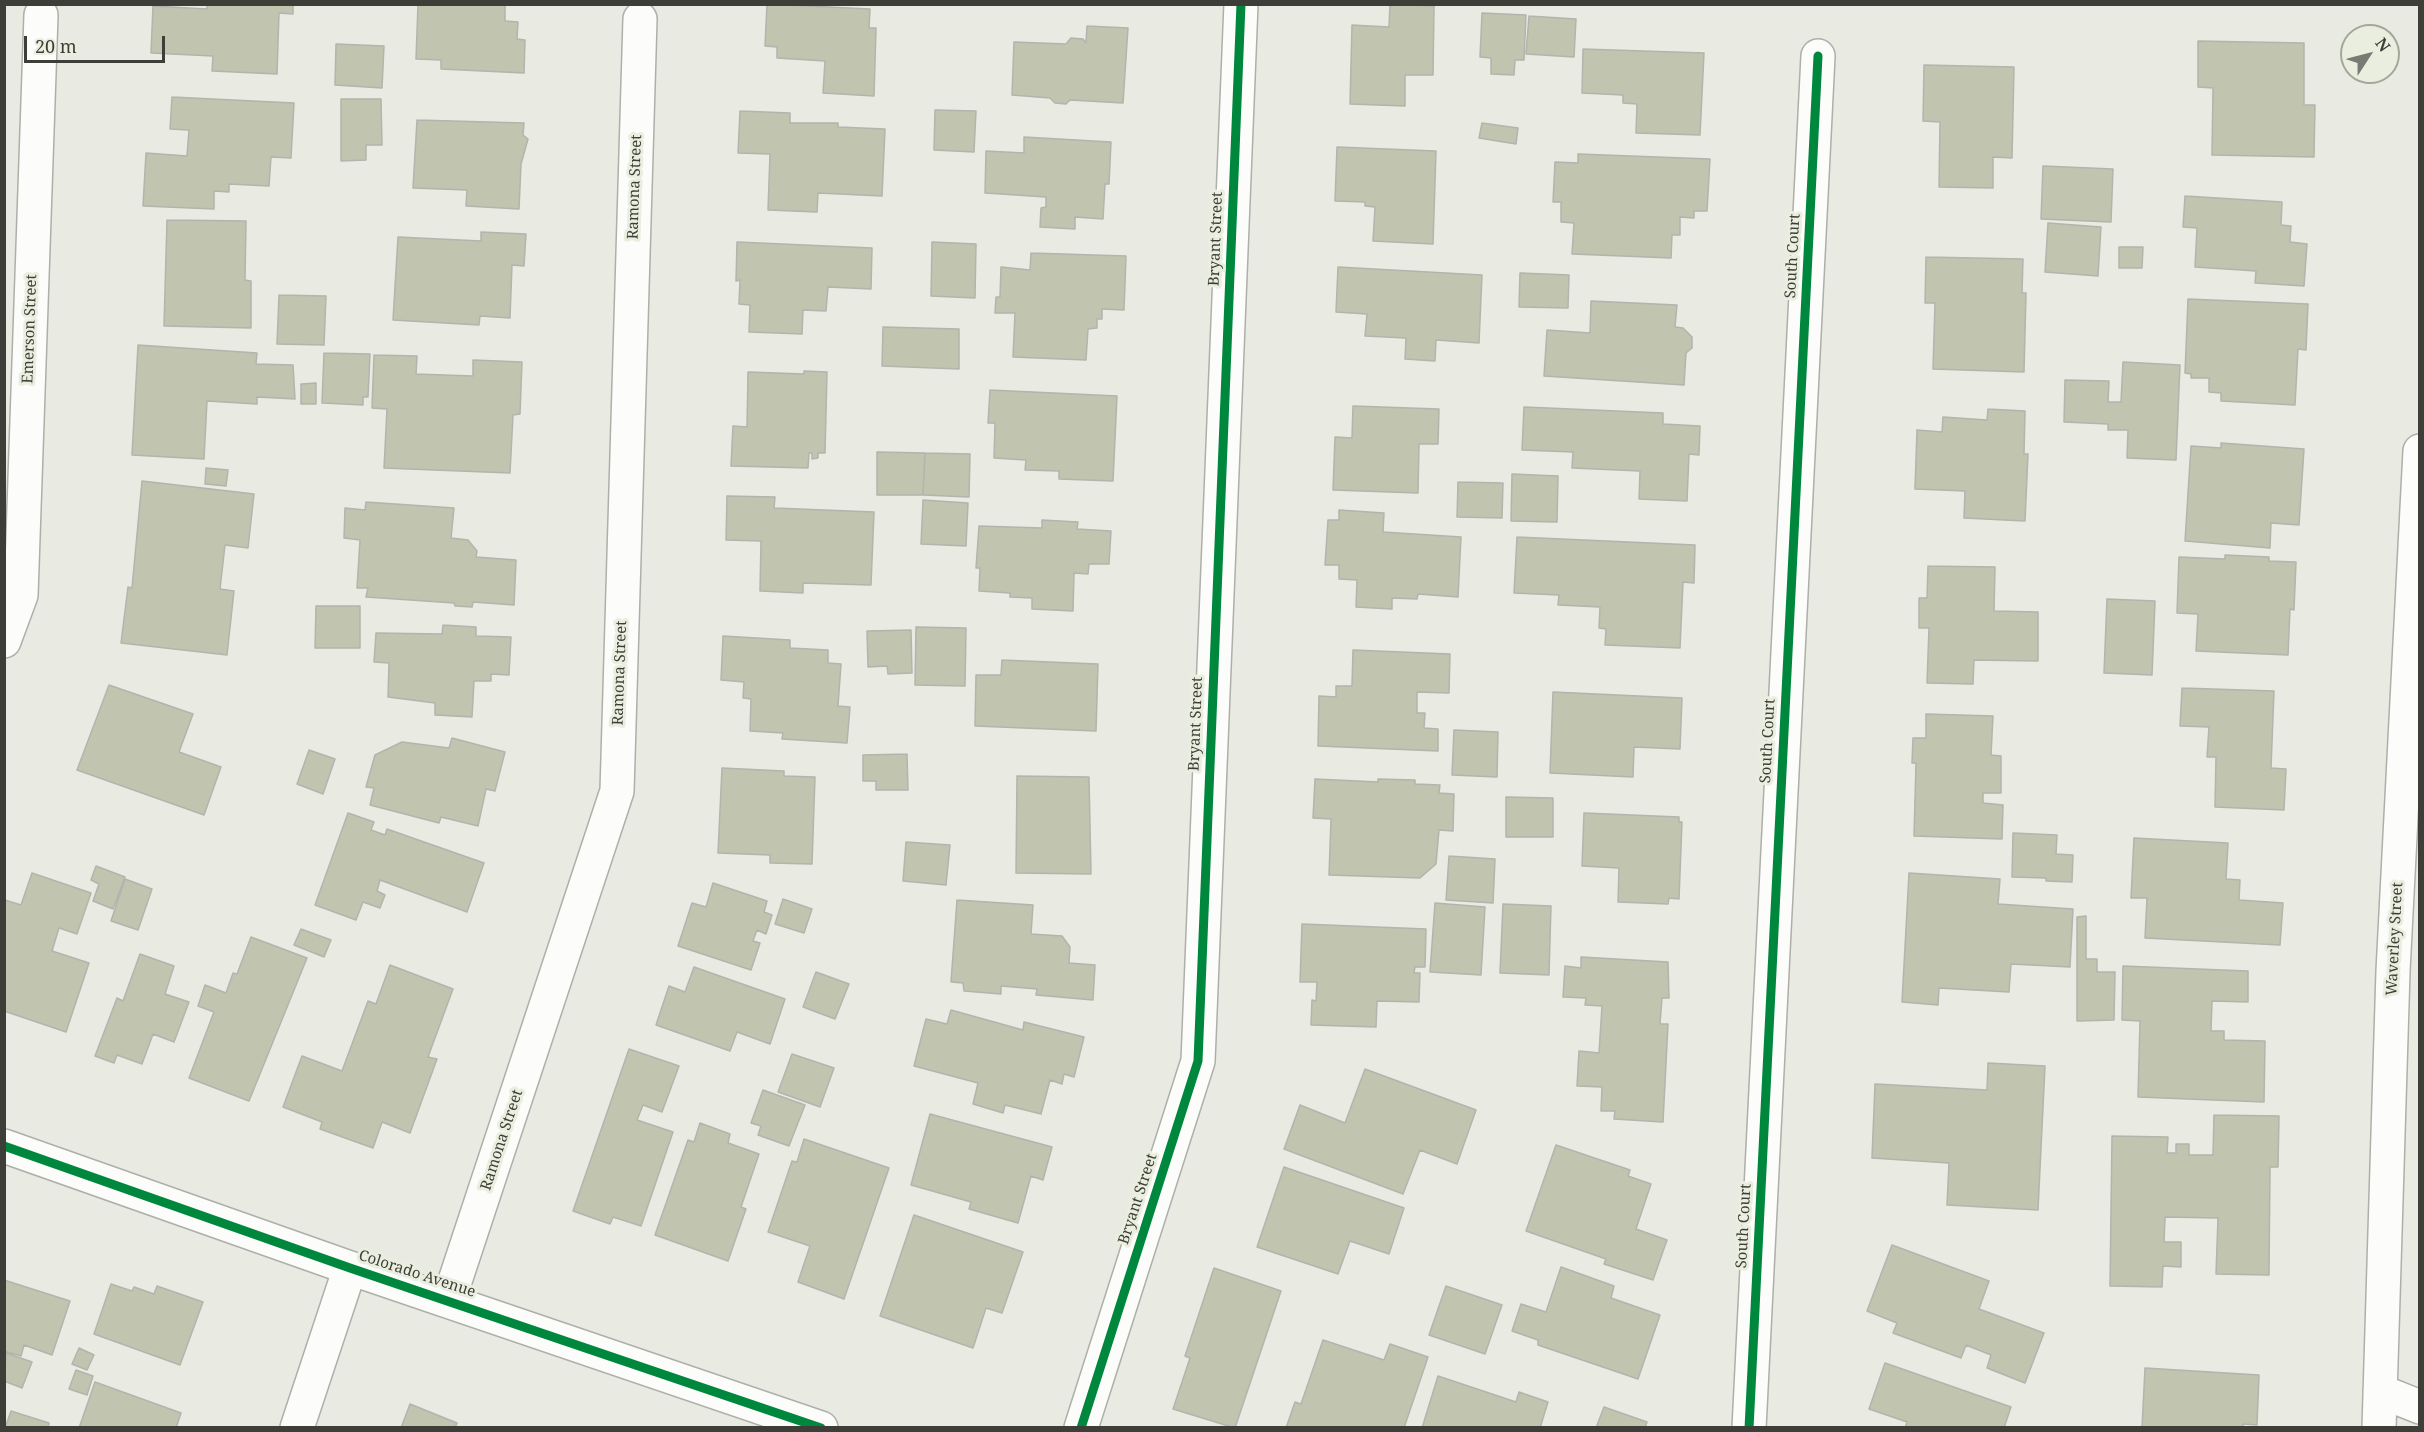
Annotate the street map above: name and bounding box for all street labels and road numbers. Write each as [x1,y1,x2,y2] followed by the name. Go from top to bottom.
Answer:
[624,134,646,240] street label: Ramona Street
[1205,191,1227,287] street label: Bryant Street
[1782,213,1804,299] street label: South Court
[19,274,41,384] street label: Emerson Street
[609,620,631,726] street label: Ramona Street
[1185,676,1207,772] street label: Bryant Street
[1757,698,1779,784] street label: South Court
[2383,882,2407,996] street label: Waverley Street
[477,1087,527,1193] street label: Ramona Street
[1115,1151,1161,1247] street label: Bryant Street
[1733,1183,1755,1269] street label: South Court
[356,1247,478,1301] street label: Colorado Avenue

